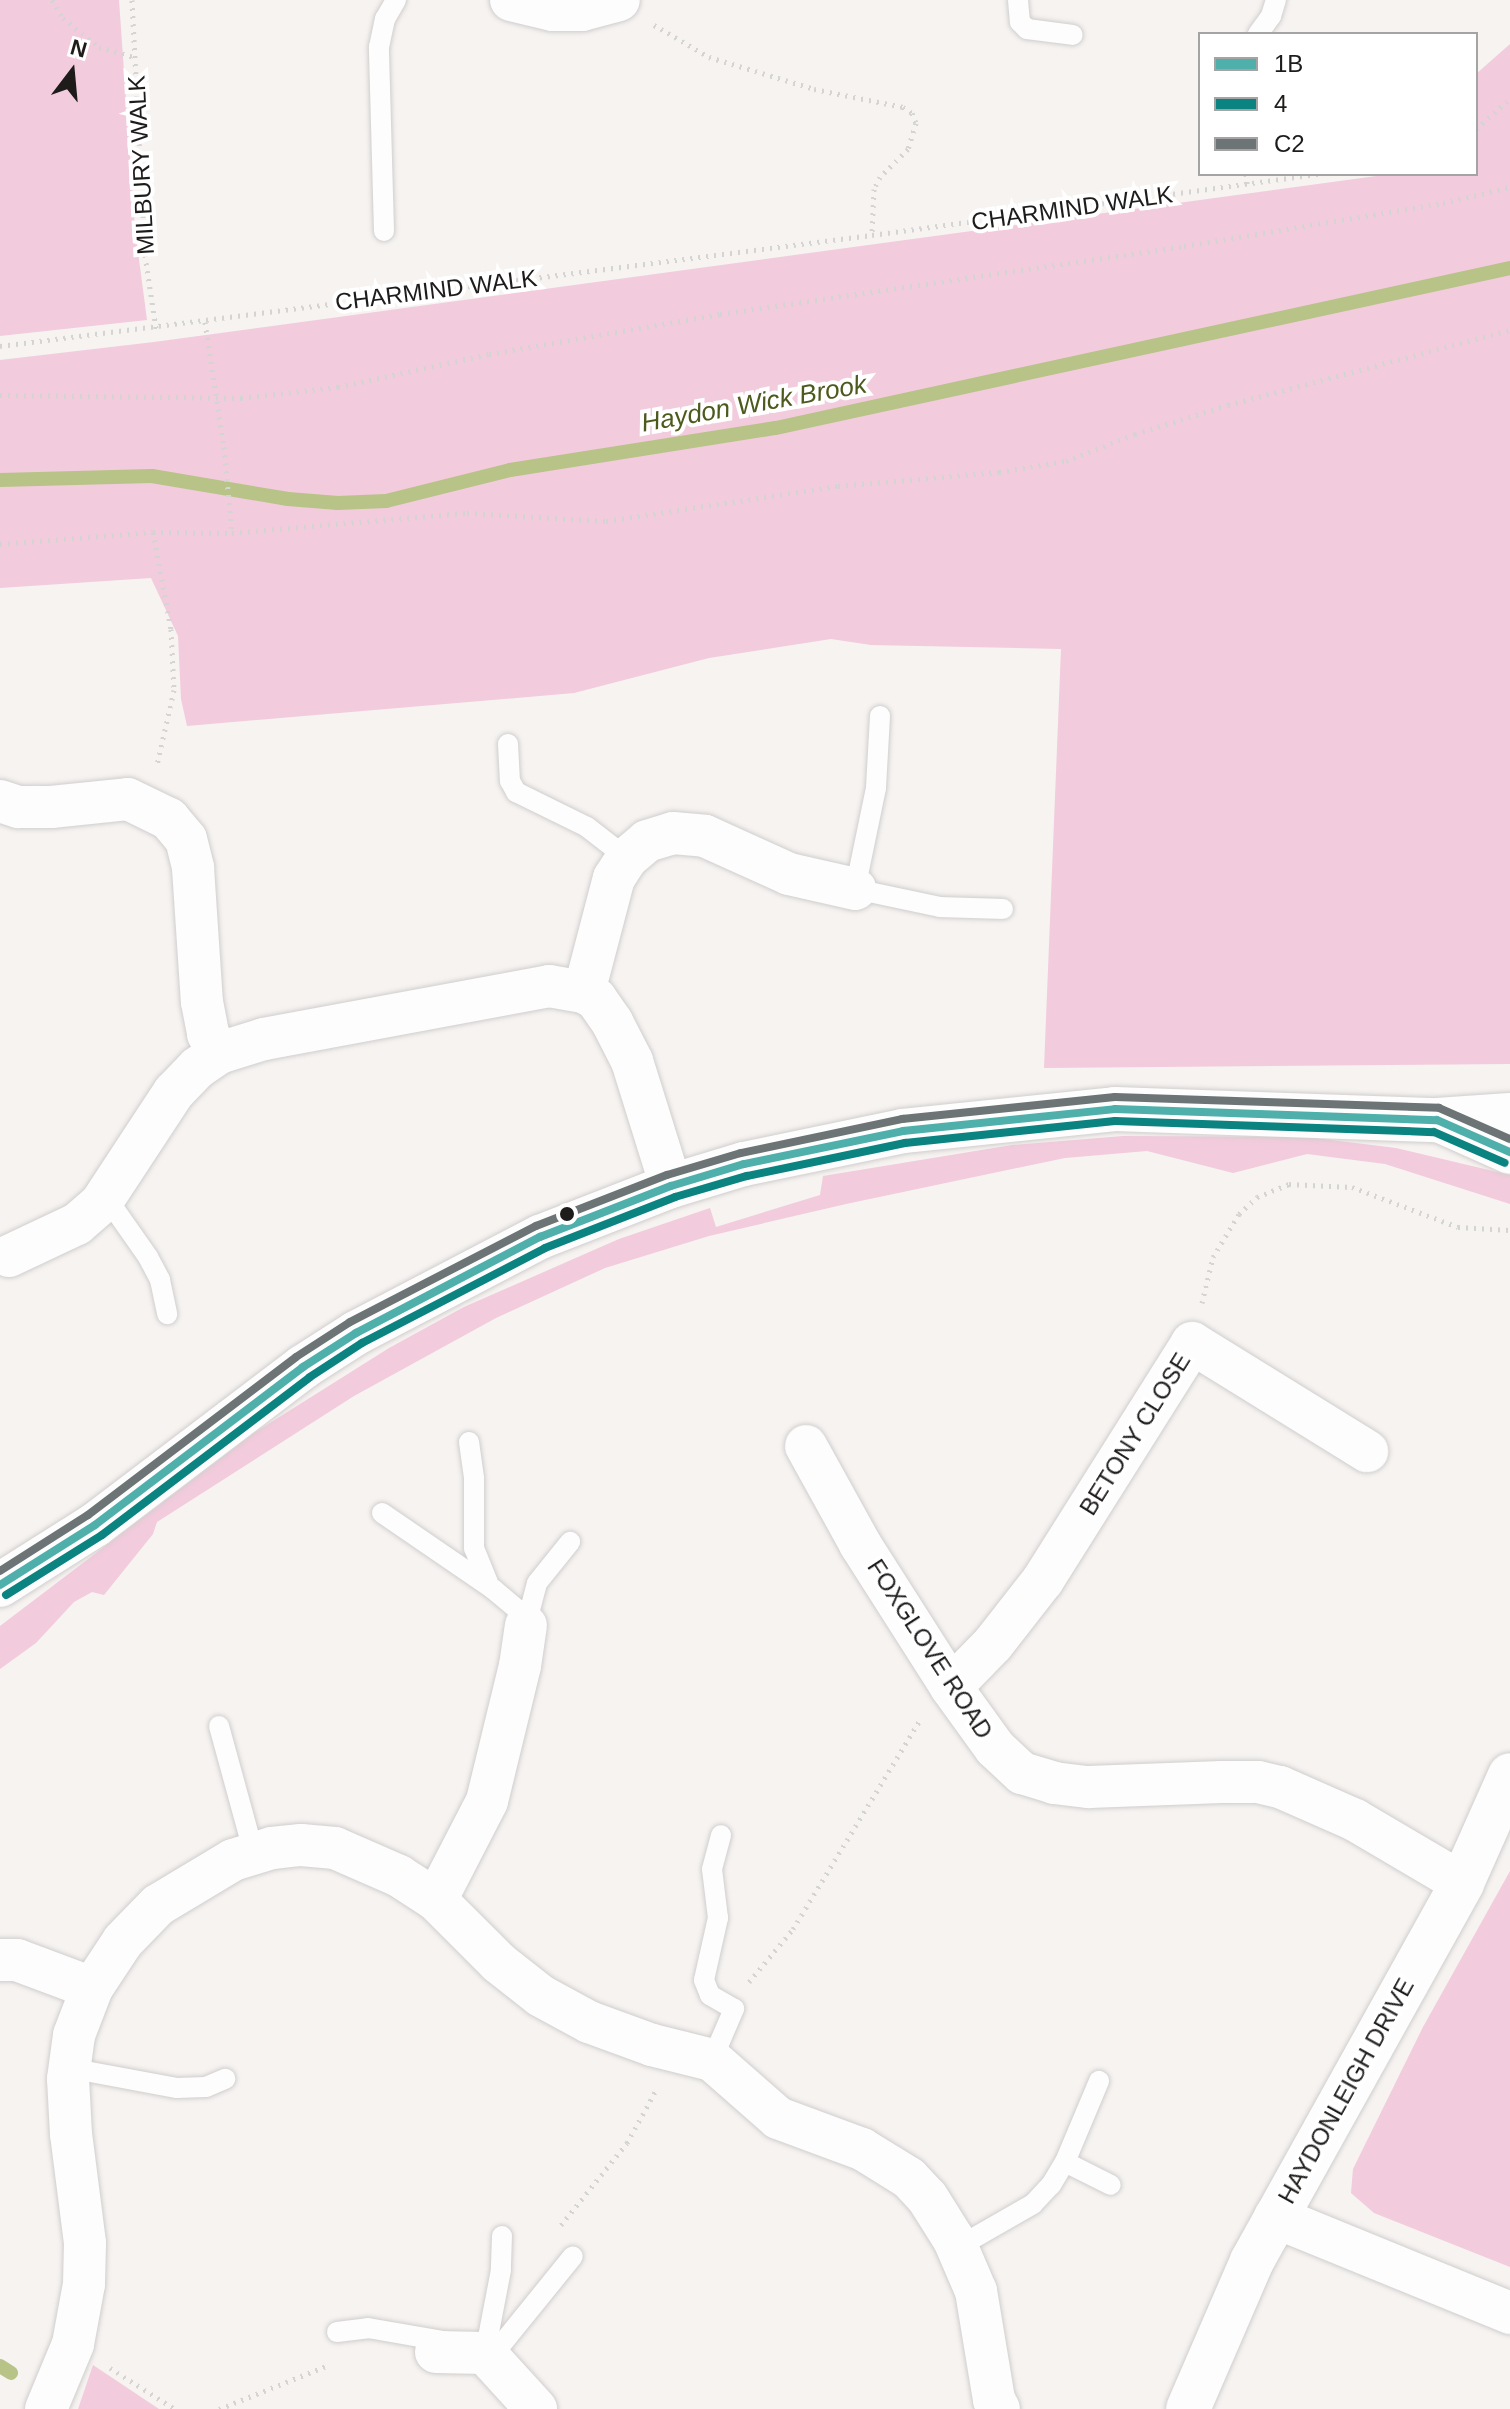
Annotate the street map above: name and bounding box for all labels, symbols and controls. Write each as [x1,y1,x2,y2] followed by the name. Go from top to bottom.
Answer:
[32,32,112,112] north arrow
[1198,32,1478,176] legend
[68,34,90,63] text: N
[1274,50,1303,77] text: 1B
[122,74,160,256] street label: MILBURY WALK
[1274,90,1287,117] text: 4
[1274,130,1305,157] text: C2
[969,180,1175,236] street label: CHARMIND WALK
[333,263,539,317] street label: CHARMIND WALK
[639,369,869,439] water label: Haydon Wick Brook
[559,1206,575,1222] unlabelled marker
[1073,1347,1197,1521] street label: BETONY CLOSE
[861,1554,999,1744] street label: FOXGLOVE ROAD
[1272,1973,1420,2209] street label: HAYDONLEIGH DRIVE

